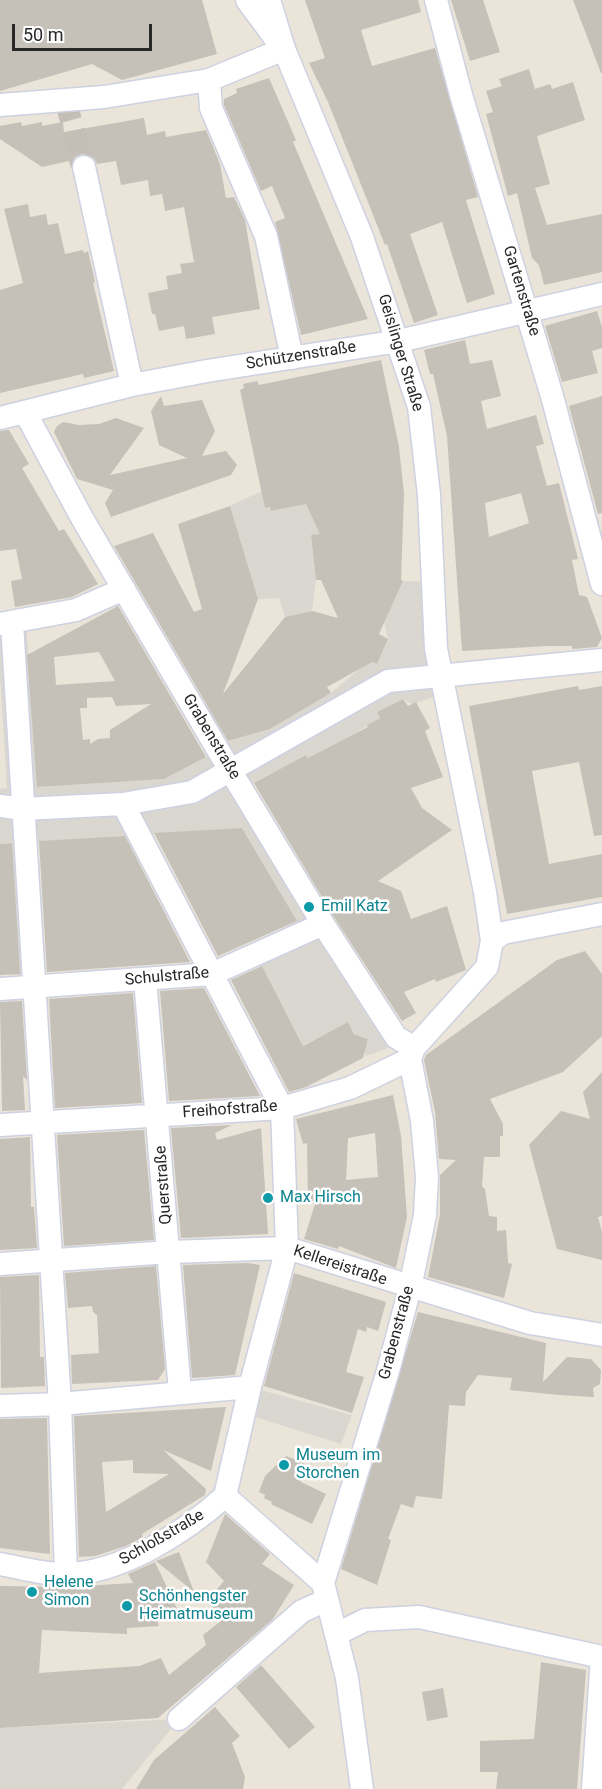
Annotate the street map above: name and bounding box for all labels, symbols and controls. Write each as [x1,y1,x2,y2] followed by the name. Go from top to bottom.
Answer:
[15,12,154,50] scale bar
[23,24,63,45] text: 50 m
[498,244,544,338] street label: Gartenstraße
[373,292,427,414] street label: Geislinger Straße
[245,338,357,374] street label: Schützenstraße
[178,691,244,783] street label: Grabenstraße
[321,897,388,917] place label: Emil Katz
[302,900,316,914] marker: Emil Katz
[124,964,210,990] street label: Schulstraße
[182,1097,278,1123] street label: Freihofstraße
[152,1145,176,1225] street label: Querstraße
[280,1188,361,1208] place label: Max Hirsch
[261,1191,275,1205] marker: Max Hirsch
[291,1242,389,1290] street label: Kellereistraße
[375,1284,419,1382] street label: Grabenstraße
[296,1446,380,1484] place label: Museum im Storchen
[277,1458,291,1472] marker: Museum im Storchen
[116,1506,208,1570] street label: Schloßstraße
[44,1573,94,1611] place label: Helene Simon
[25,1585,39,1599] marker: Helene Simon
[139,1587,253,1625] place label: Schönhengster Heimatmuseum
[120,1599,134,1613] marker: Schönhengster Heimatmuseum

